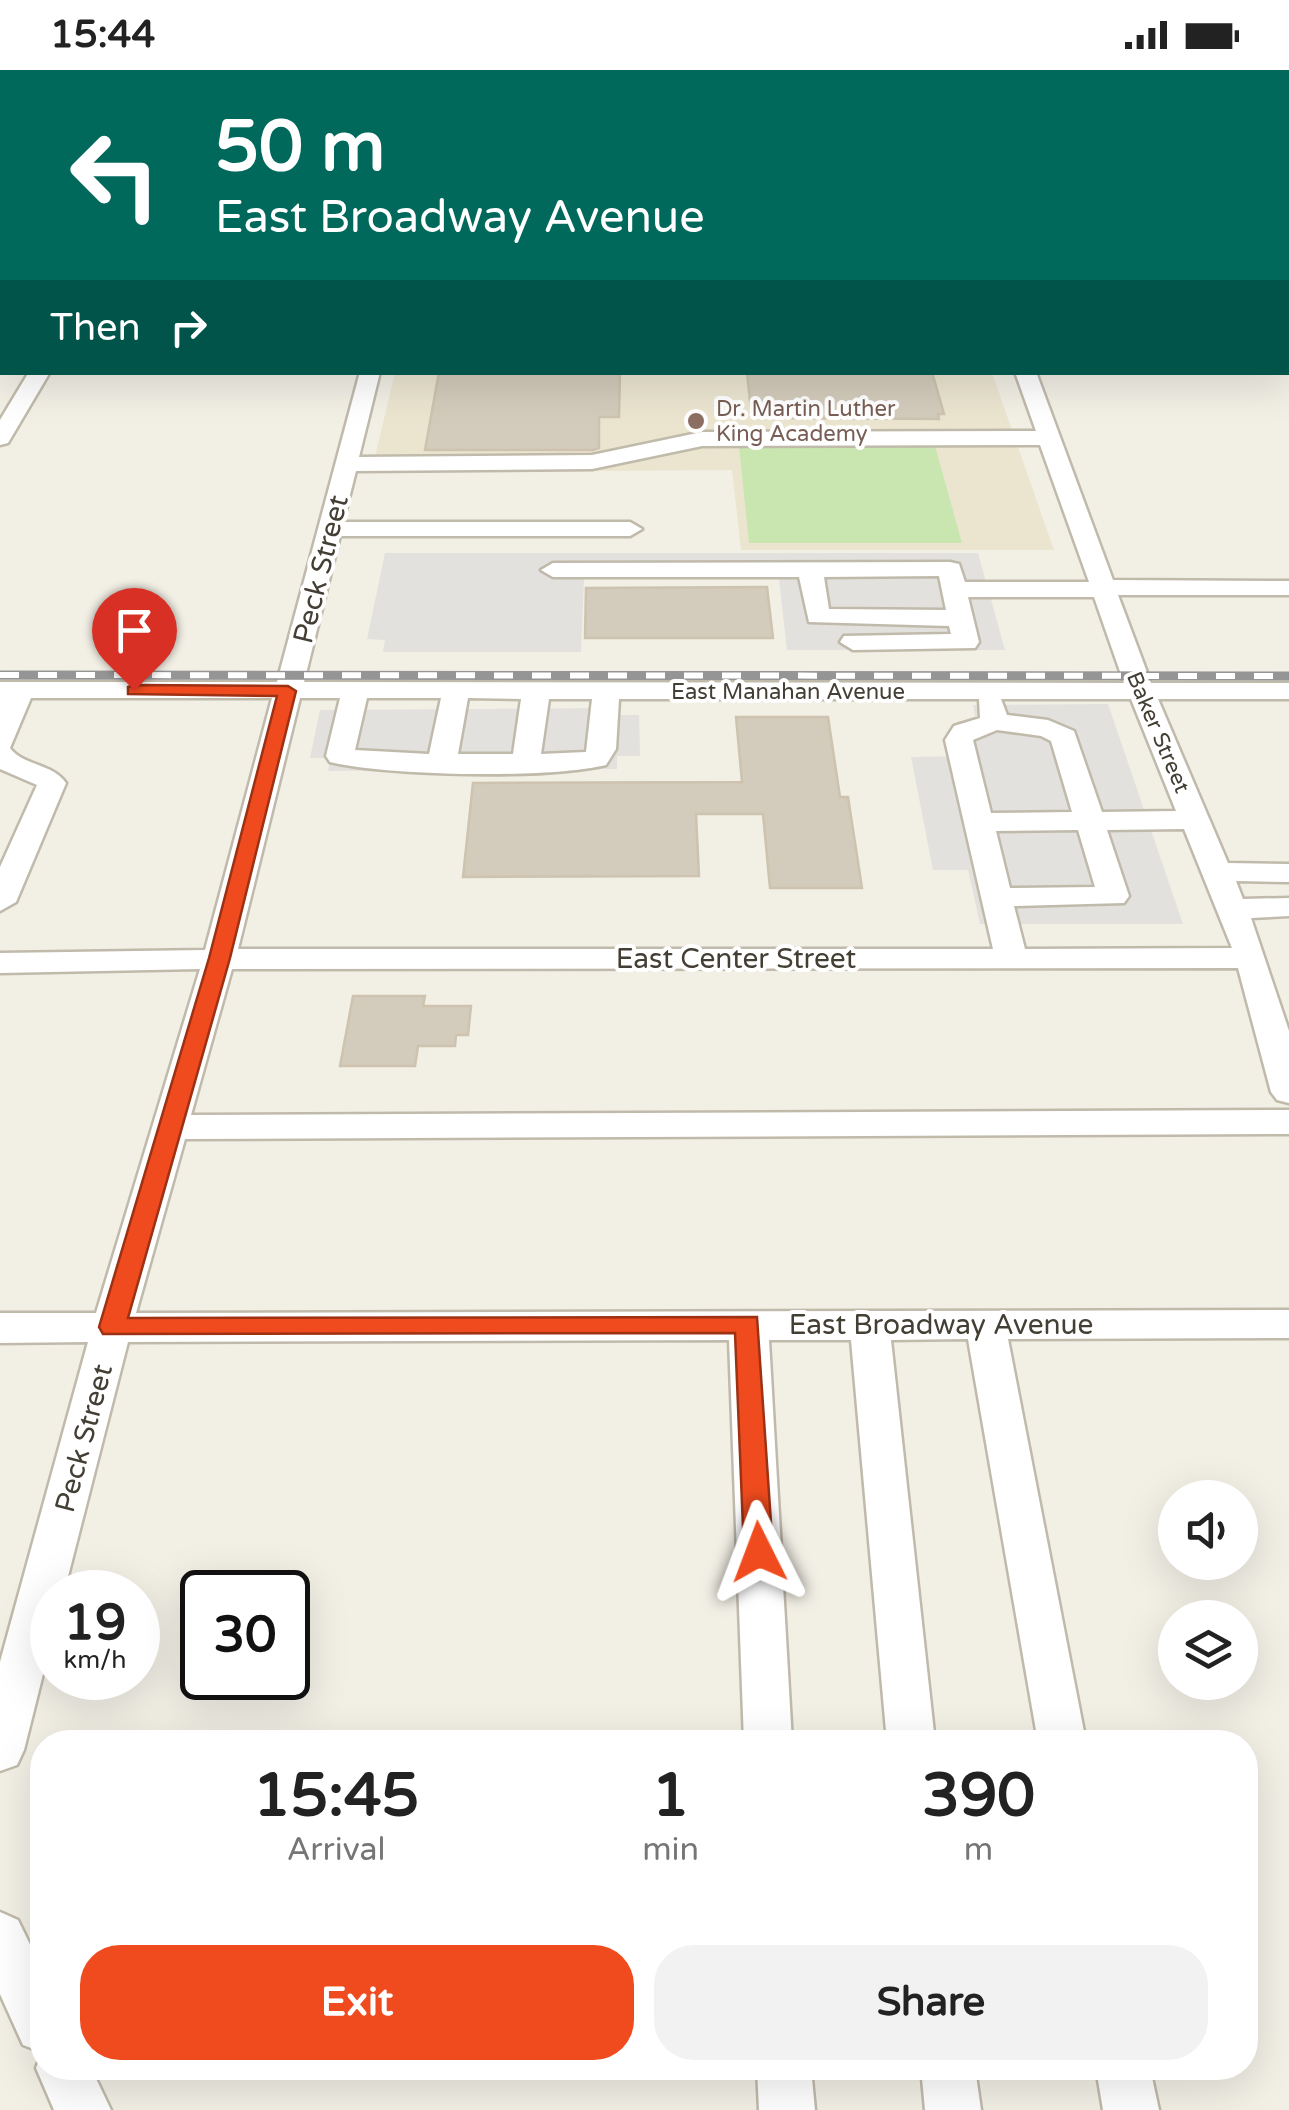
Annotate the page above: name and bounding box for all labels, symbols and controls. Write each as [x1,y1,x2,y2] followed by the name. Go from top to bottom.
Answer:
[50,12,155,58] text: 15:44
[215,106,385,190] text: 50 m
[50,110,180,240] icon: left
[215,191,705,245] text: East Broadway Avenue
[161,300,216,355] icon: right
[50,305,141,351] text: Then
[716,396,896,447] place label: Dr. Martin Luther King Academy
[685,410,707,432] marker: Dr. Martin Luther King Academy
[286,491,356,647] street label: Peck Street
[92,588,177,691] pin
[107,603,162,658] icon: arrive
[1121,668,1195,797] street label: Baker Street
[671,679,905,705] street label: East Manahan Avenue
[616,942,857,976] street label: East Center Street
[789,1308,1093,1342] street label: East Broadway Avenue
[48,1360,120,1516] street label: Peck Street
[1158,1480,1258,1700] map controls
[1158,1480,1258,1580] button: sound
[707,1500,811,1604] position arrow
[180,1570,310,1700] speed limit sign: 30
[64,1593,126,1653] text: 19
[1158,1600,1258,1700] button: layers
[64,1645,126,1675] text: km/h
[253,1760,419,1832] text: 15:45
[652,1760,689,1832] text: 1
[922,1760,1035,1832] text: 390
[287,1831,386,1869] text: Arrival
[642,1831,699,1869] text: min
[964,1831,993,1869] text: m
[80,1945,634,2060] button: Exit
[654,1945,1208,2060] button: Share

